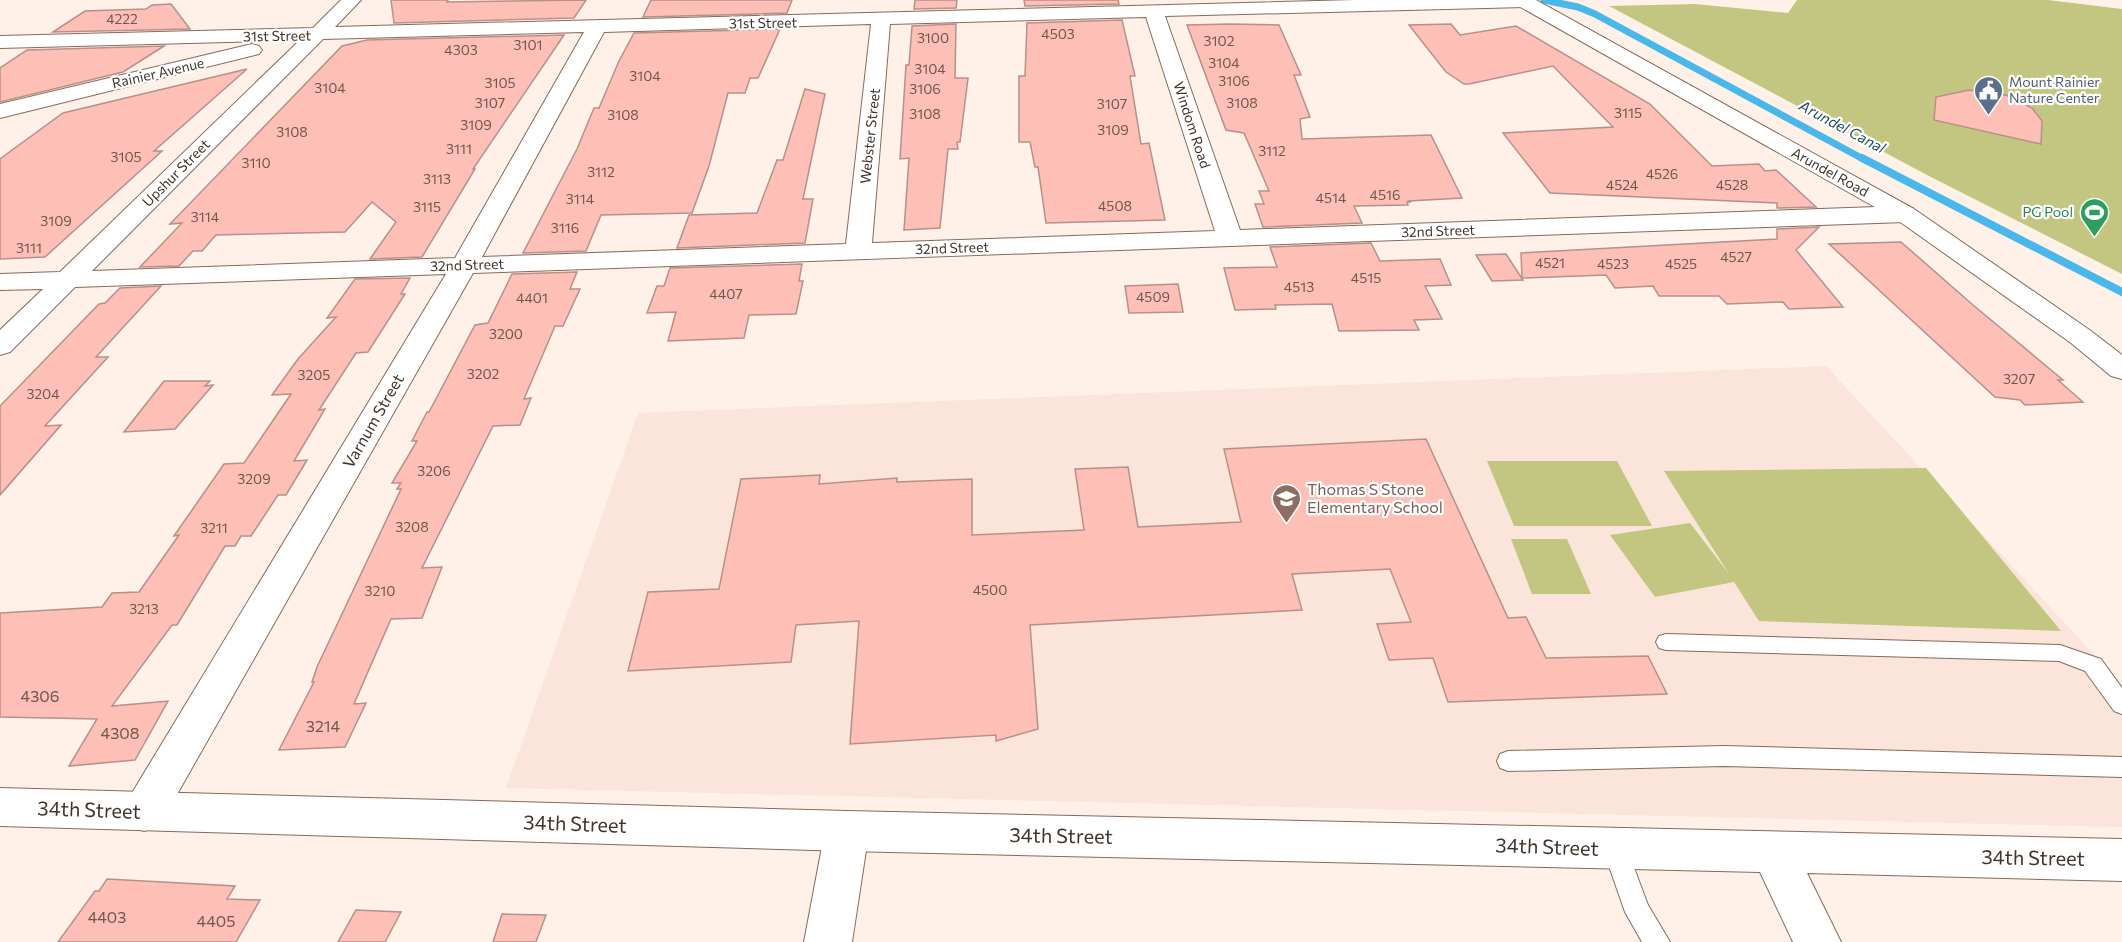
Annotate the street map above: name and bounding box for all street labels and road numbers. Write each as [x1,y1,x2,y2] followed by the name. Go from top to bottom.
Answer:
[729,13,798,32] street label: 31st Street
[243,26,312,45] street label: 31st Street
[110,54,206,91] street label: Rainier Avenue
[1170,79,1214,170] street label: Windom Road
[856,87,883,185] street label: Webster Street
[138,135,213,210] street label: Upshur Street
[1789,143,1872,200] street label: Arundel Road
[1401,221,1476,240] street label: 32nd Street
[915,238,990,257] street label: 32nd Street
[430,255,505,274] street label: 32nd Street
[338,370,407,471] street label: Varnum Street
[37,795,141,823] street label: 34th Street
[523,809,627,837] street label: 34th Street
[1009,822,1113,848] street label: 34th Street
[1495,832,1599,860] street label: 34th Street
[1981,844,2085,870] street label: 34th Street

